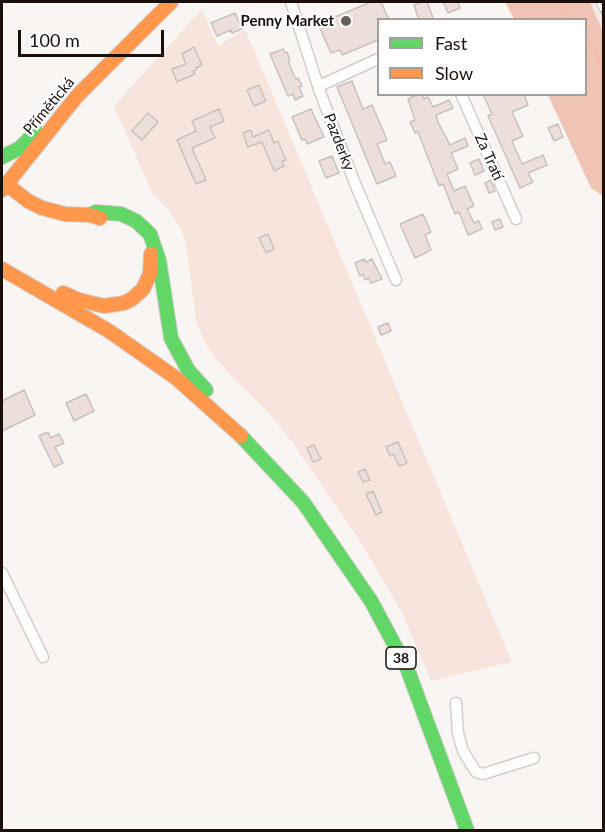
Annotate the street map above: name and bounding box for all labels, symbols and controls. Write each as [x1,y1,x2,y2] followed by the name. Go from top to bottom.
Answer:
[240,12,334,30] place label: Penny Market
[339,14,353,28] marker: Penny Market
[21,18,166,56] scale bar
[377,18,587,96] legend
[29,29,80,51] text: 100 m
[435,32,467,54] text: Fast
[435,62,473,84] text: Slow
[20,74,78,138] street label: Přímětická
[320,111,358,173] street label: Pazderky
[471,131,507,183] street label: Za Tratí
[386,647,416,669] road number: 38

